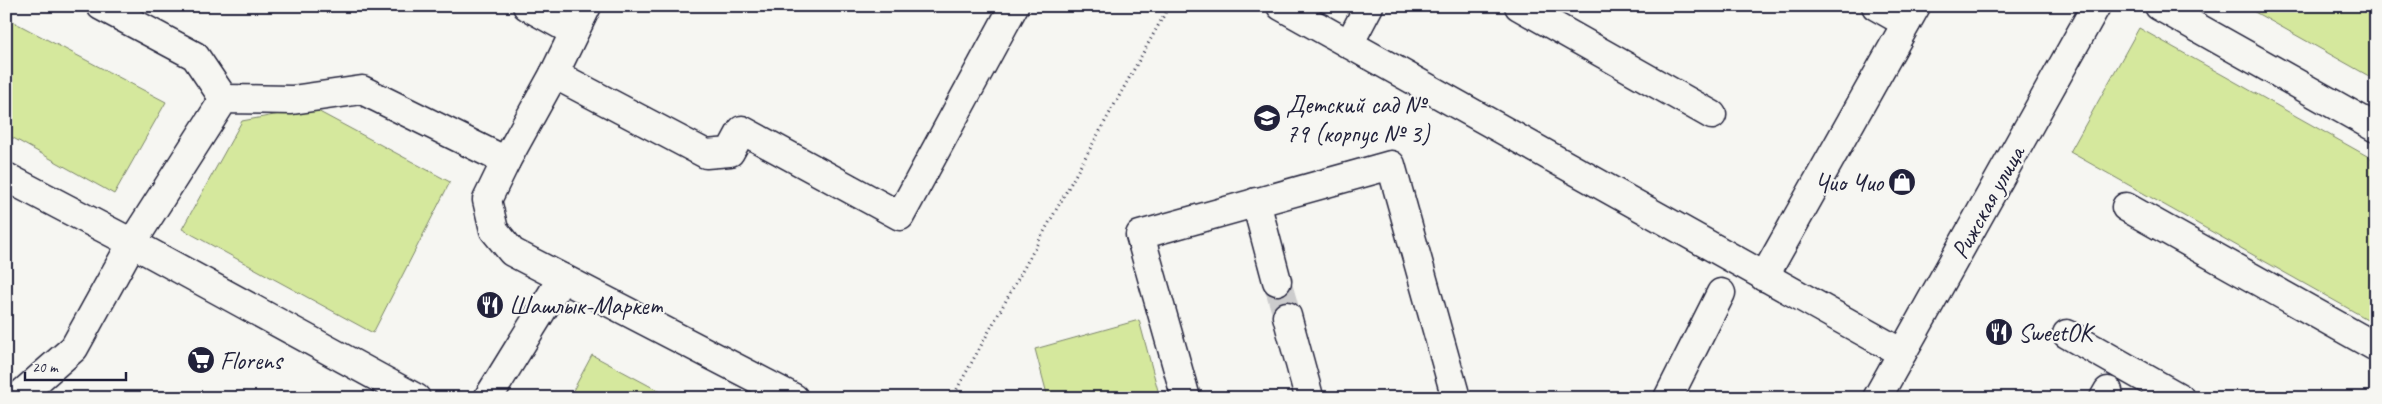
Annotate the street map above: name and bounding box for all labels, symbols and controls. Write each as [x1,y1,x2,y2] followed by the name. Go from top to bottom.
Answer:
[1286,89,1431,150] place label: Детский сад № 79 (корпус № 3)
[1252,103,1282,133] school or university icon: Детский сад № 79 (корпус № 3)
[1944,138,2033,264] street label: Рижская улица
[1815,167,1884,199] place label: Чио Чио
[1887,167,1917,197] shop icon: Чио Чио
[475,290,505,320] restaurant icon: Шашлык-Маркет
[509,290,663,322] place label: Шашлык-Маркет
[1984,317,2014,347] restaurant icon: SweetOK
[2018,317,2096,349] place label: SweetOK
[186,345,216,375] supermarket icon: Florens
[220,345,284,377] place label: Florens
[25,349,126,381] scale bar
[32,358,59,377] text: 20 m

